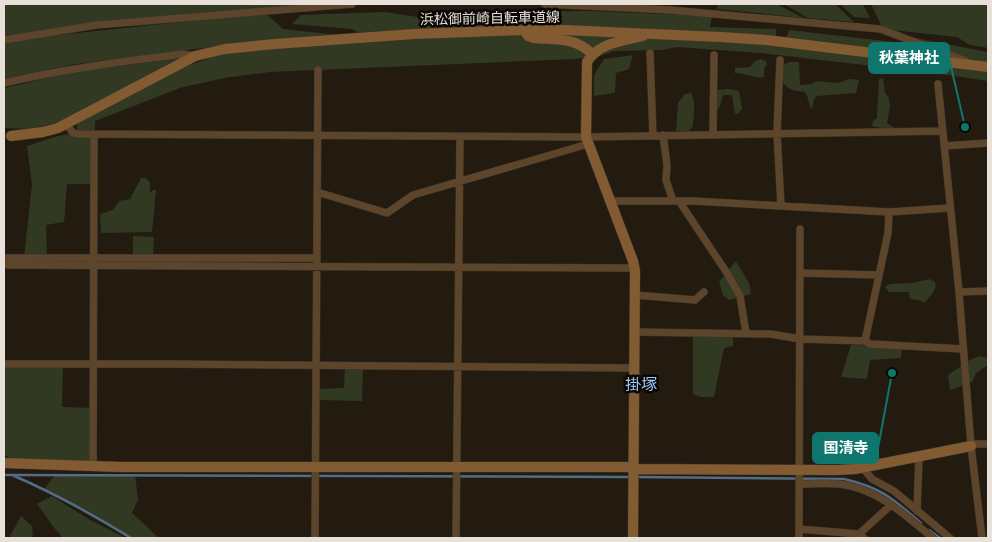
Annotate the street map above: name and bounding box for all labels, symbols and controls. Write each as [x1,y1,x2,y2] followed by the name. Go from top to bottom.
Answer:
[420,8,560,28] street label: 浜松御前崎自転車道線
[869,43,949,73] callout: 秋葉神社
[879,49,939,67] text: 秋葉神社
[625,375,657,394] district label: 掛塚
[813,433,878,463] callout: 国清寺
[823,439,869,457] text: 国清寺

